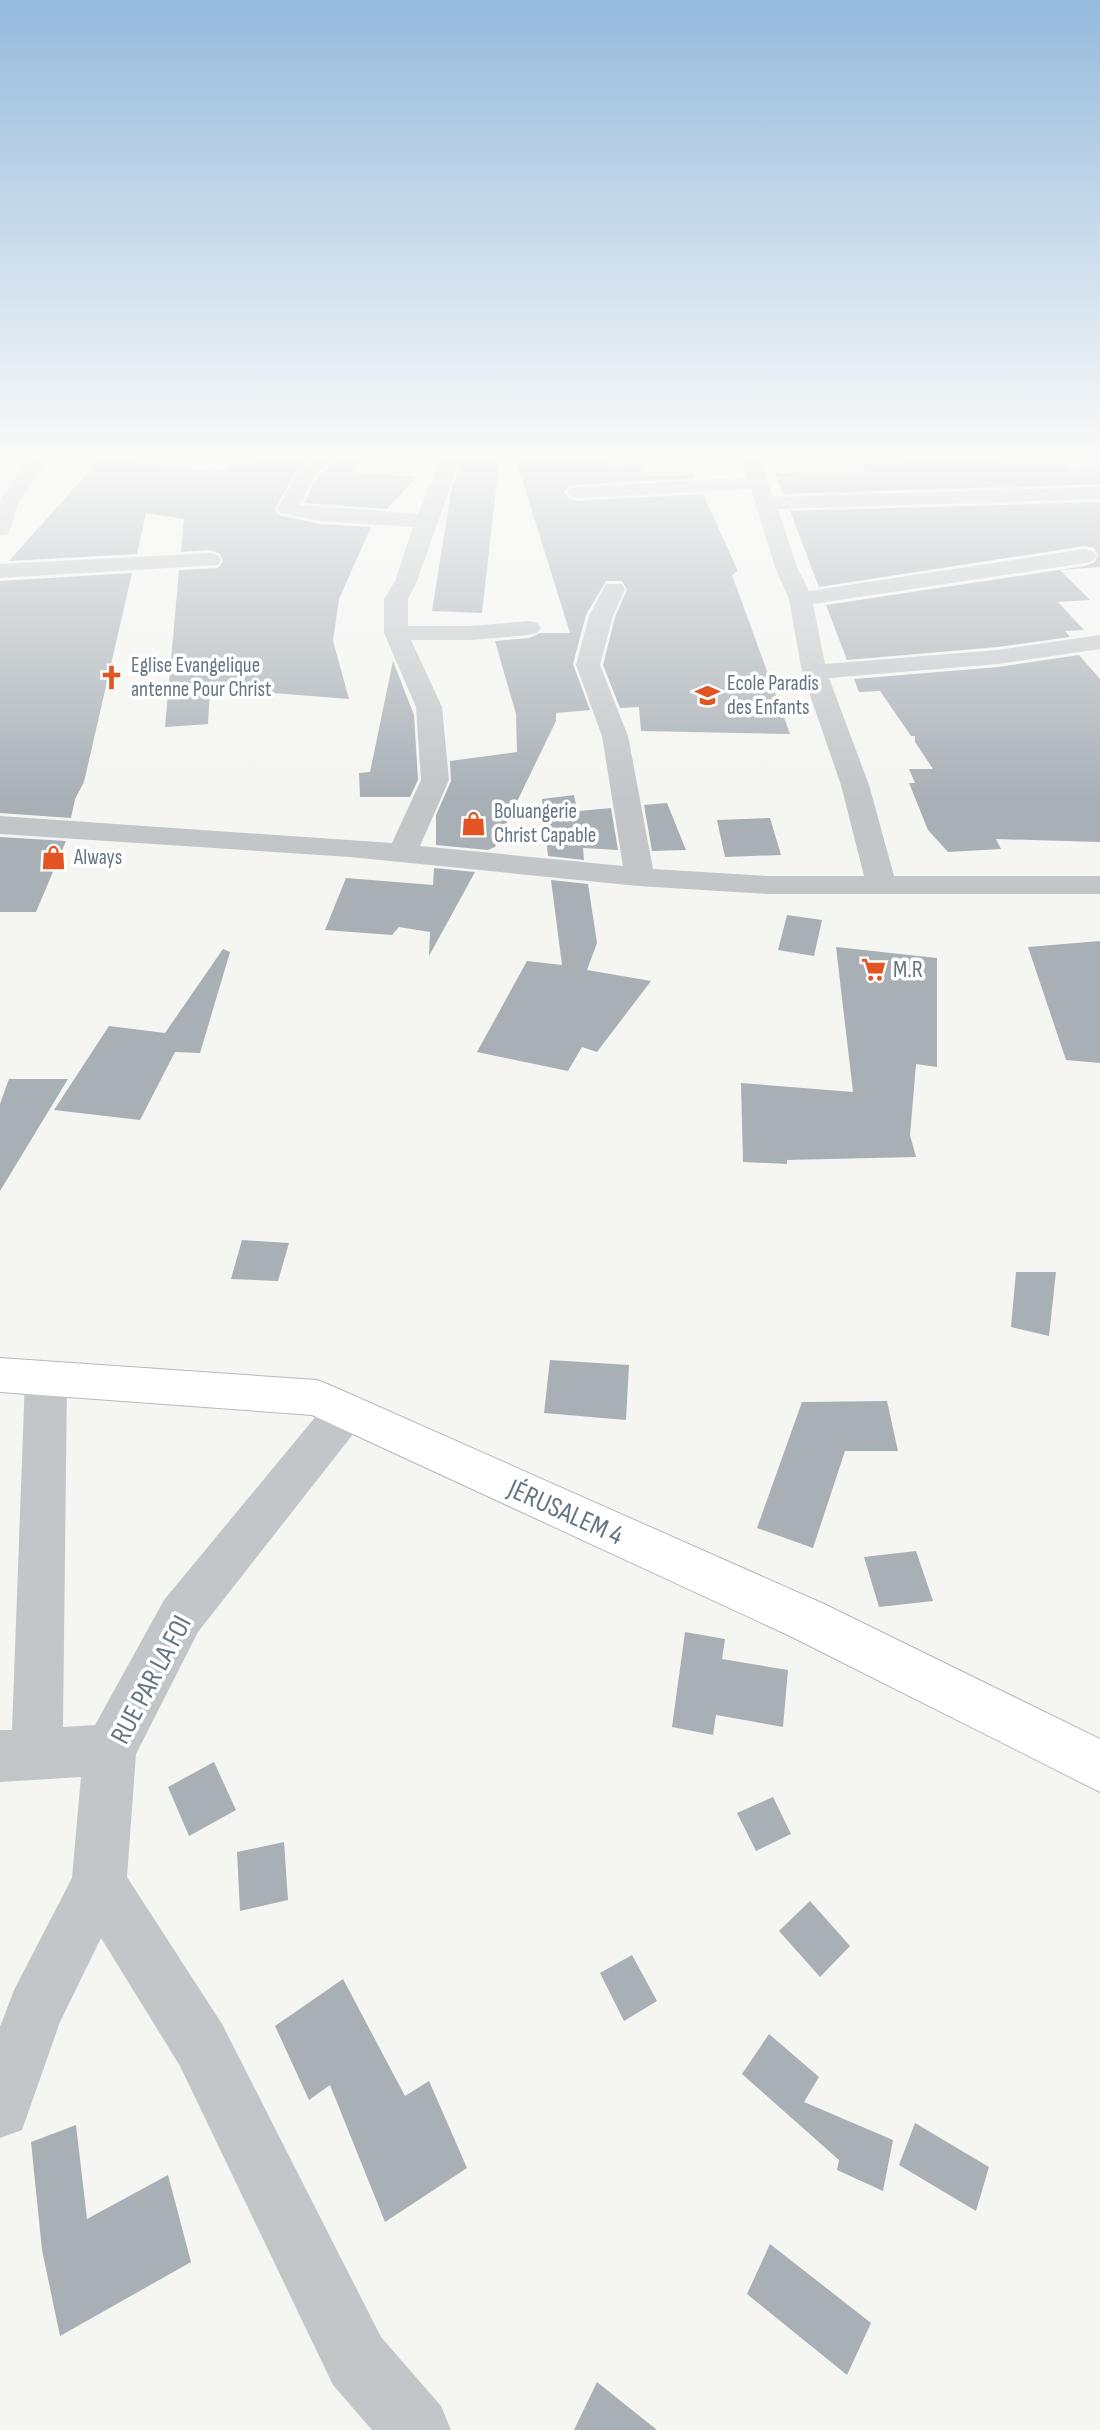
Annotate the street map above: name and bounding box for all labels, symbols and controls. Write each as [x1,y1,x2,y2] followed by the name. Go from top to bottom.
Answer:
[131,653,271,702] place label: Eglise Evangelique antenne Pour Christ
[97,663,125,691] church icon: Eglise Evangelique antenne Pour Christ
[727,671,819,720] place label: Ecole Paradis des Enfants
[693,681,721,709] school or university icon: Ecole Paradis des Enfants
[494,799,596,848] place label: Boluangerie Christ Capable
[460,809,488,837] shop icon: Boluangerie Christ Capable
[40,843,68,871] shop icon: Always
[73,845,122,870] place label: Always
[859,955,887,983] supermarket icon: M.R
[893,955,923,984] place label: M.R
[502,1472,628,1552] street label: JÉRUSALEM 4
[104,1610,199,1749] street label: RUE PAR LA FOI

